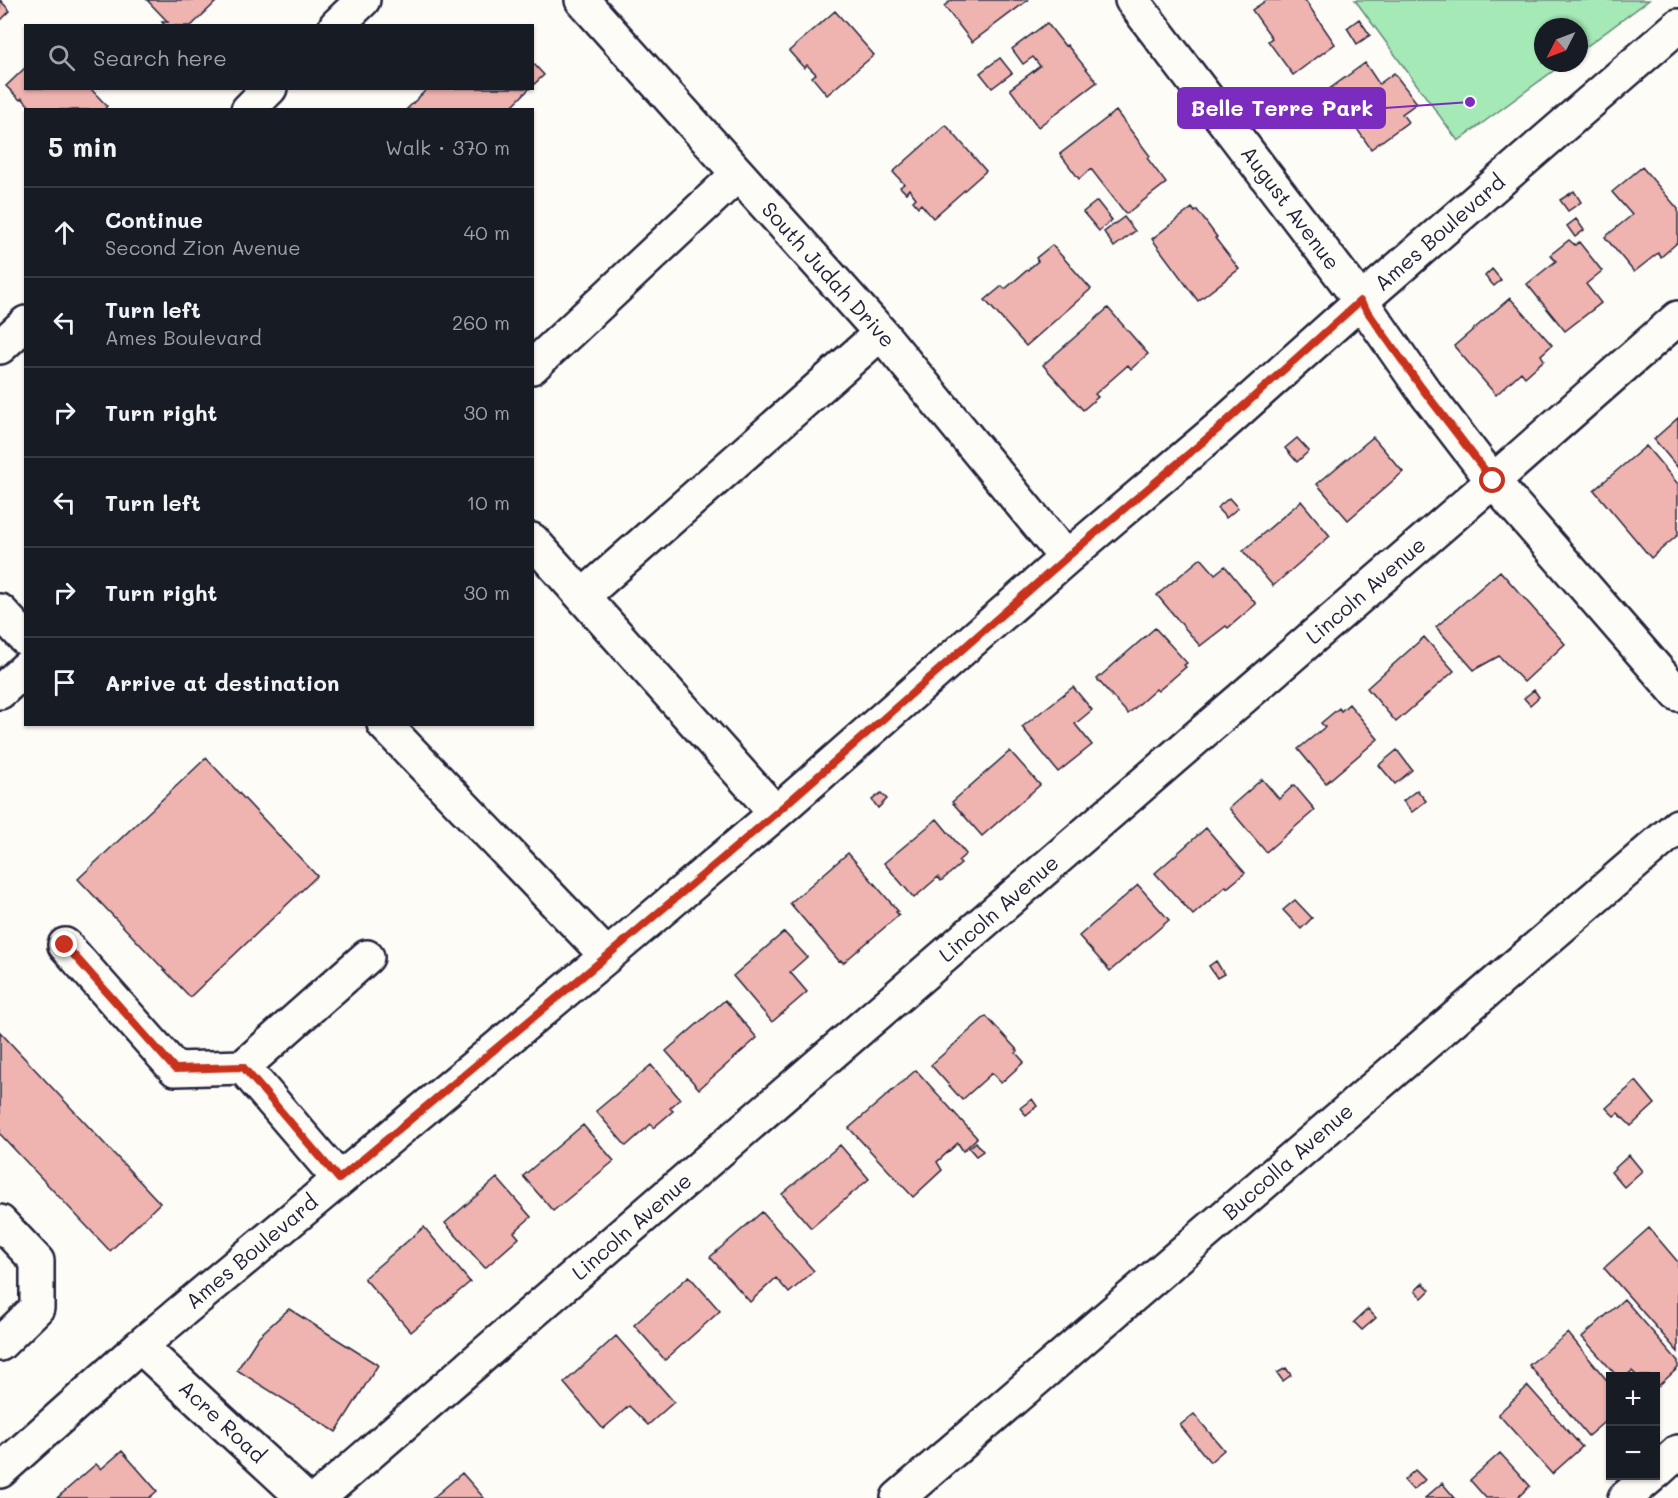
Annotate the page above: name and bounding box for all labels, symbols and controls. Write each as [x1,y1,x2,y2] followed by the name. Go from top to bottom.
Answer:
[1534,18,1588,72] north arrow
[24,24,534,90] search box
[45,41,78,74] icon: search
[93,43,227,72] text: Search here
[1178,88,1385,128] callout: Belle Terre Park
[1191,93,1373,122] text: Belle Terre Park
[48,130,117,164] text: 5 min
[385,134,510,160] text: Walk · 370 m
[1236,140,1347,275] street label: August Avenue
[1368,168,1510,296] street label: Ames Boulevard
[757,195,902,353] street label: South Judah Drive
[105,205,203,234] text: Continue
[48,216,81,249] icon: ahead
[464,219,510,245] text: 40 m
[105,234,301,260] text: Second Zion Avenue
[105,295,201,324] text: Turn left
[48,306,81,339] icon: left
[452,309,510,335] text: 260 m
[105,324,262,350] text: Ames Boulevard
[48,396,81,429] icon: right
[105,398,217,427] text: Turn right
[464,399,510,425] text: 30 m
[1479,467,1505,493] route start
[48,486,81,519] icon: left
[105,488,201,517] text: Turn left
[466,489,510,515] text: 10 m
[1299,530,1431,649] street label: Lincoln Avenue
[48,576,81,609] icon: right
[105,578,217,607] text: Turn right
[464,579,510,605] text: 30 m
[48,666,81,699] icon: arrive
[105,668,340,697] text: Arrive at destination
[932,848,1064,967] street label: Lincoln Avenue
[51,931,77,957] route end
[1216,1097,1358,1225] street label: Buccolla Avenue
[565,1166,697,1285] street label: Lincoln Avenue
[179,1188,323,1314] street label: Ames Boulevard
[1606,1372,1660,1480] map controls
[1606,1372,1660,1426] button: +
[174,1374,272,1468] street label: Acre Road
[1606,1426,1660,1480] button: −

